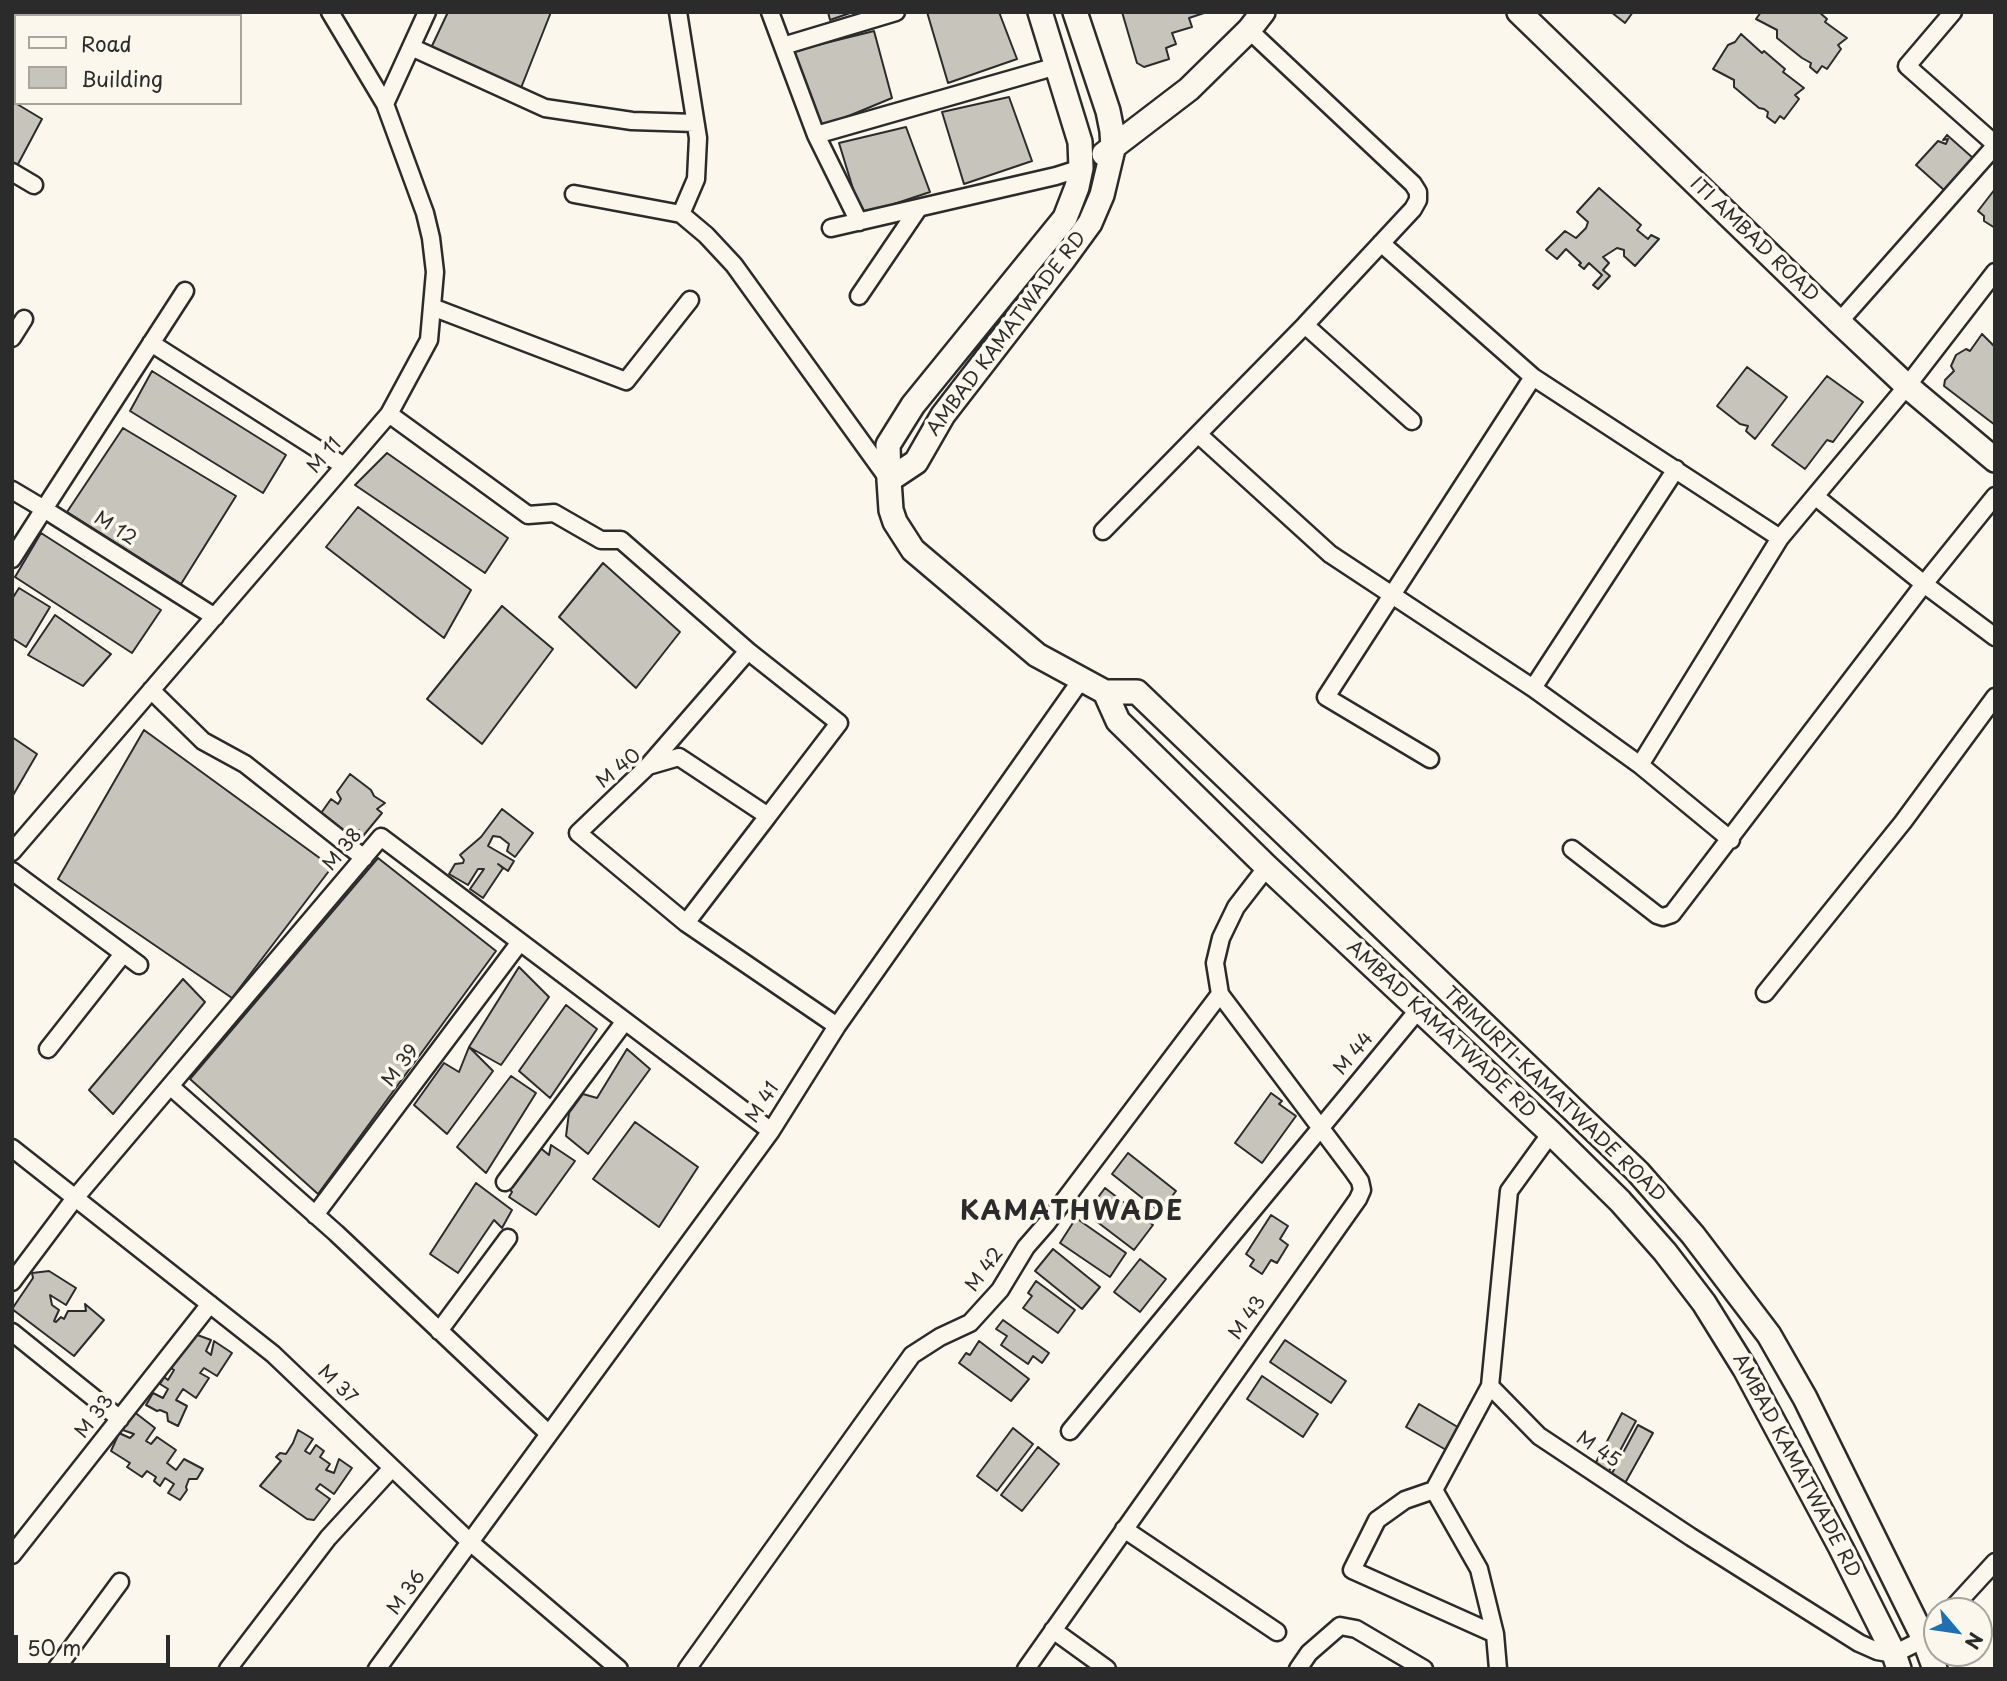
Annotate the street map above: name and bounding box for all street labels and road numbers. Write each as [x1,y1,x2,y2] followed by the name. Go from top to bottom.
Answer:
[1685,173,1823,307] street label: ITI AMBAD ROAD
[923,227,1091,441] street label: AMBAD KAMATWADE RD
[303,433,347,479] street label: M 11
[89,507,141,551] street label: M 12
[592,744,646,794] street label: M 40
[319,824,367,876] street label: M 38
[1342,936,1540,1124] street label: AMBAD KAMATWADE RD
[1438,983,1670,1207] street label: TRIMURTI-KAMATWADE ROAD
[1329,1028,1379,1080] street label: M 44
[378,1040,424,1092] street label: M 39
[741,1078,785,1128] street label: M 41
[961,1243,1009,1297] street label: M 42
[1225,1292,1271,1344] street label: M 43
[1727,1350,1865,1582] street label: AMBAD KAMATWADE RD
[312,1361,362,1409] street label: M 37
[71,1391,119,1443] street label: M 33
[1572,1427,1624,1473] street label: M 45
[383,1566,431,1620] street label: M 36

